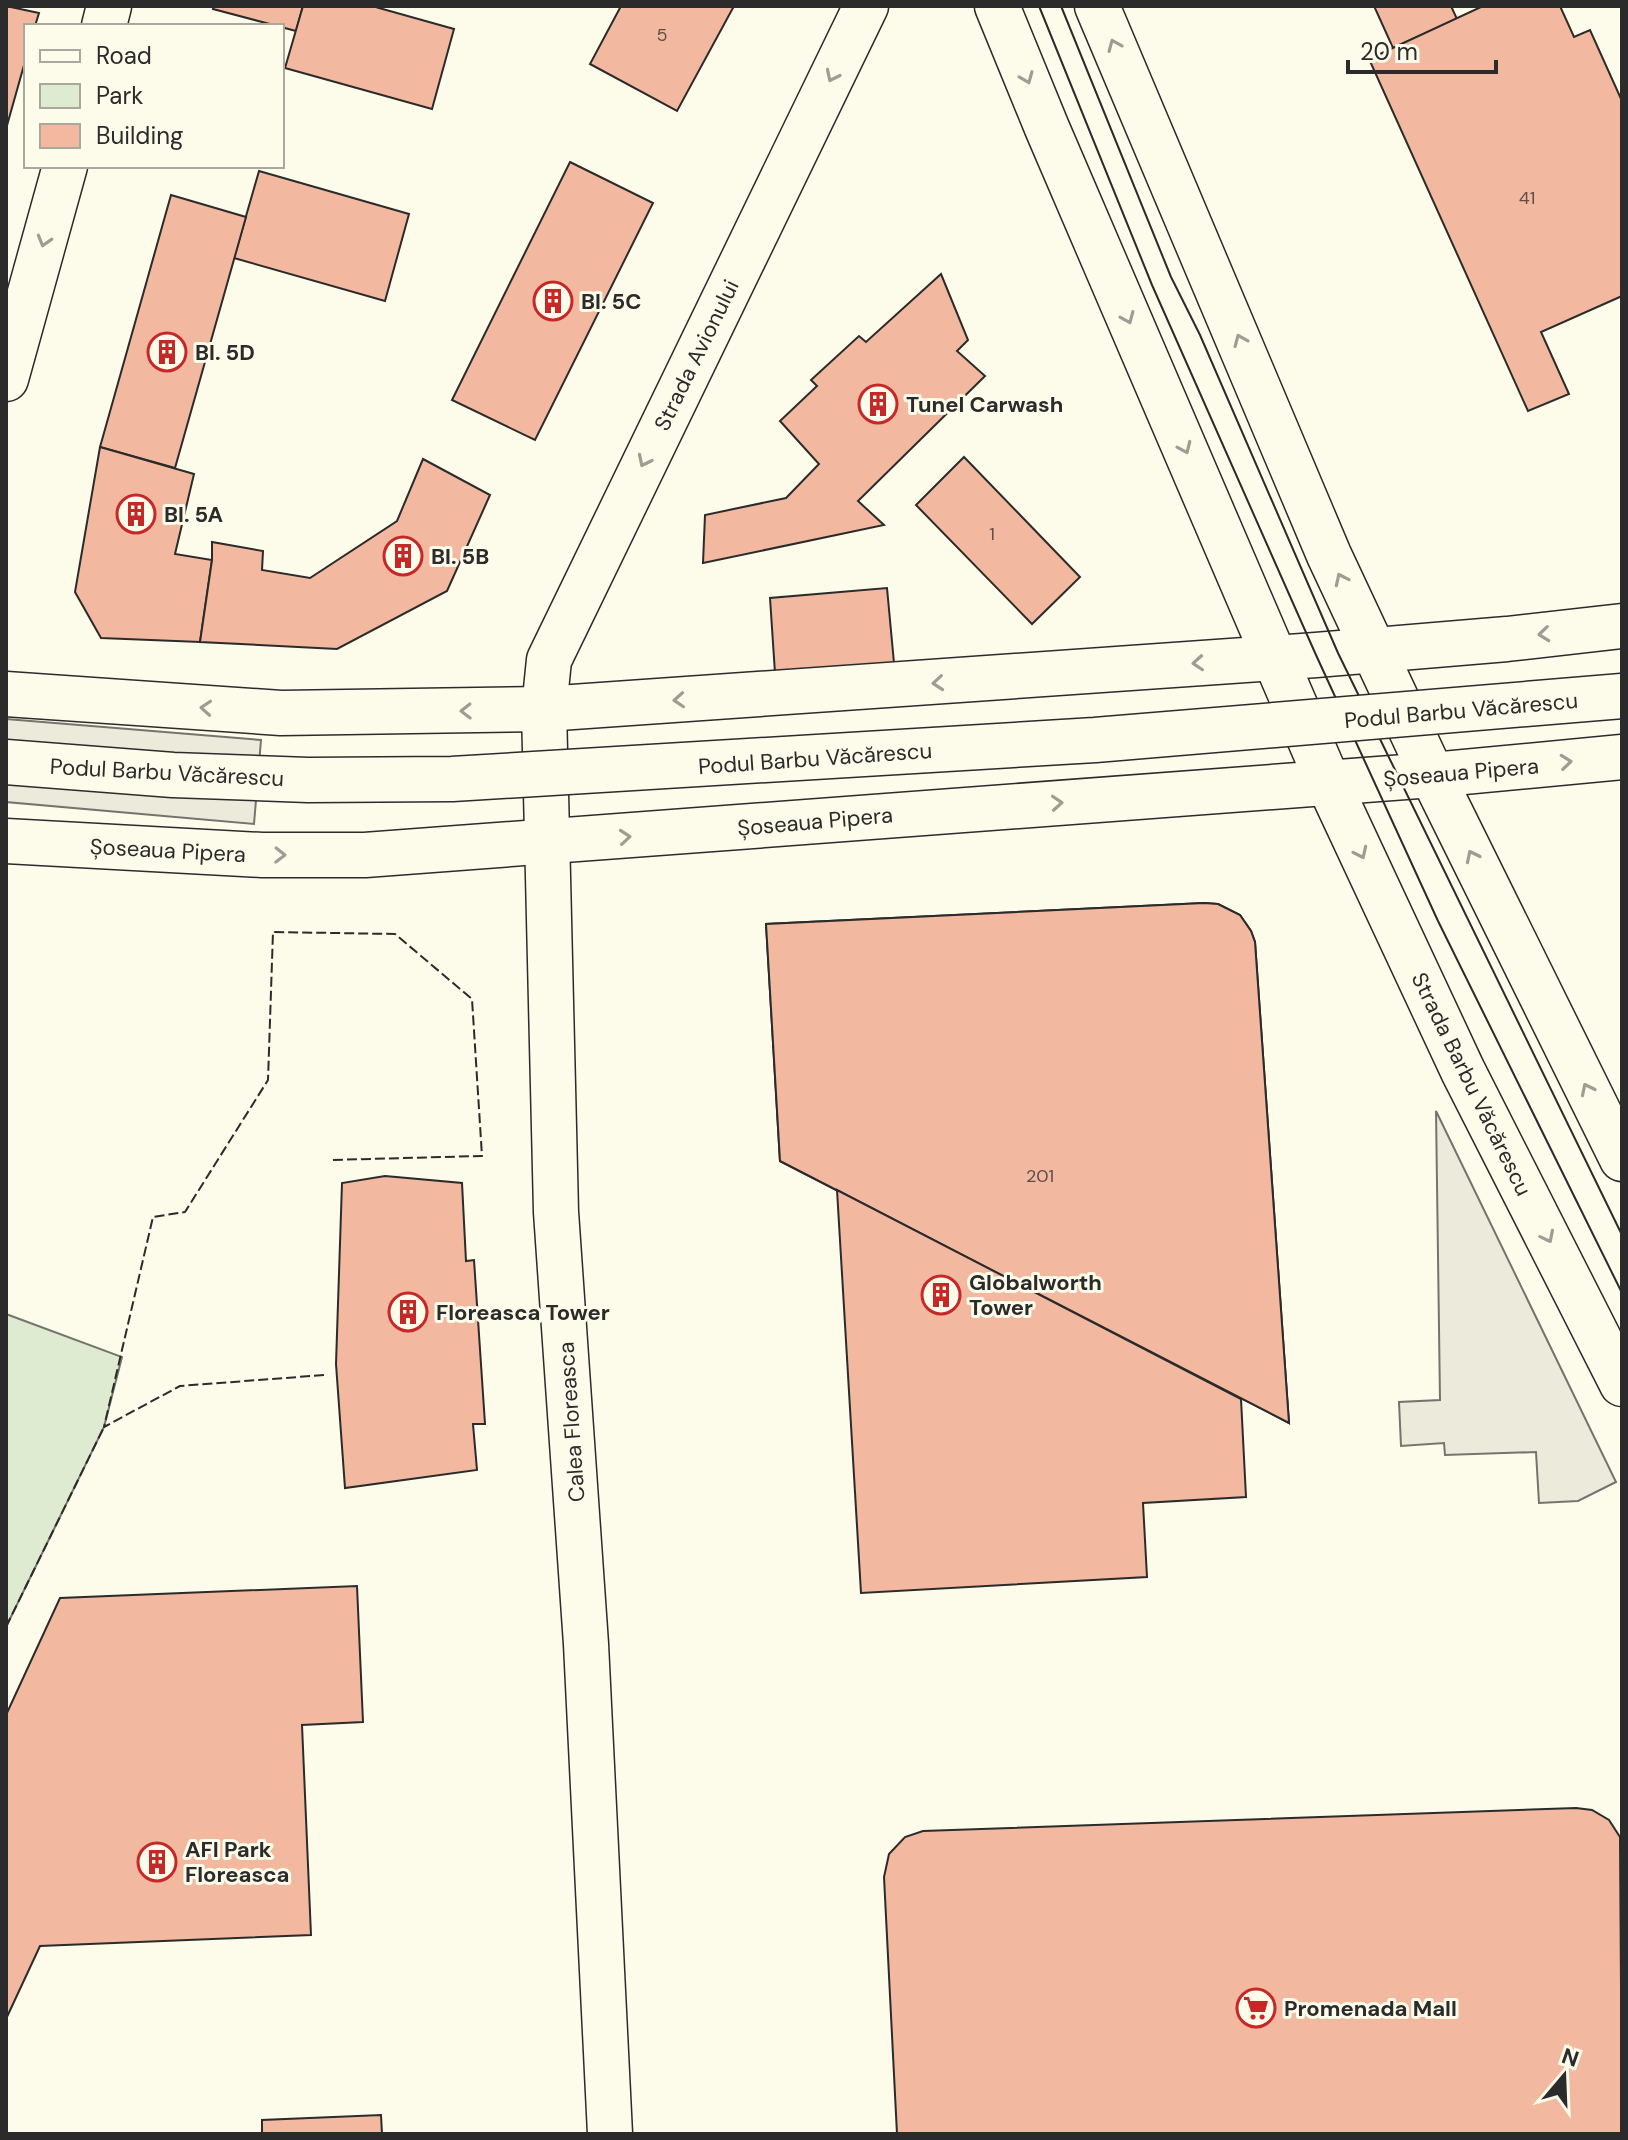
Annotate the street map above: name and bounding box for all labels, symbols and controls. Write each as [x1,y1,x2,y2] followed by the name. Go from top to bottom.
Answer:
[657,23,667,47] house number: 5
[24,24,284,168] legend
[1348,24,1496,74] scale bar
[1360,36,1418,67] text: 20 m
[1107,39,1123,53] one-way arrow
[96,40,152,71] text: Road
[826,68,842,83] one-way arrow
[1017,70,1033,84] one-way arrow
[96,80,143,111] text: Park
[96,120,183,151] text: Building
[1519,186,1535,210] house number: 41
[37,234,54,248] one-way arrow
[647,275,746,436] street label: Strada Avionului
[532,280,574,322] building icon: Bl. 5C
[581,287,642,316] place label: Bl. 5C
[1119,309,1135,324] one-way arrow
[146,331,188,373] building icon: Bl. 5D
[1233,334,1250,348] one-way arrow
[195,338,255,367] place label: Bl. 5D
[857,383,899,425] building icon: Tunel Carwash
[906,390,1063,419] place label: Tunel Carwash
[1175,440,1191,455] one-way arrow
[638,452,654,467] one-way arrow
[115,493,157,535] building icon: Bl. 5A
[164,500,223,529] place label: Bl. 5A
[989,522,995,546] house number: 1
[382,535,424,577] building icon: Bl. 5B
[431,542,489,571] place label: Bl. 5B
[1335,573,1351,588] one-way arrow
[1538,626,1551,643] one-way arrow
[1191,654,1204,671] one-way arrow
[932,674,945,691] one-way arrow
[1343,686,1579,735] street label: Podul Barbu Văcărescu
[672,692,685,709] one-way arrow
[199,700,212,717] one-way arrow
[459,702,472,720] one-way arrow
[697,736,933,781] street label: Podul Barbu Văcărescu
[1382,751,1540,794] street label: Șoseaua Pipera
[49,752,285,793] street label: Podul Barbu Văcărescu
[1560,754,1573,771] one-way arrow
[1051,795,1064,812] one-way arrow
[736,800,894,843] street label: Șoseaua Pipera
[619,829,632,846] one-way arrow
[89,832,247,869] street label: Șoseaua Pipera
[1351,844,1367,859] one-way arrow
[274,846,287,864] one-way arrow
[1466,849,1482,864] one-way arrow
[1405,968,1538,1201] street label: Strada Barbu Văcărescu
[1581,1083,1597,1097] one-way arrow
[1026,1164,1054,1188] house number: 201
[1538,1229,1553,1244] one-way arrow
[969,1268,1102,1322] place label: Globalworth Tower
[920,1274,962,1316] building icon: Globalworth Tower
[387,1291,429,1333] building icon: Floreasca Tower
[436,1298,610,1327] place label: Floreasca Tower
[551,1341,592,1503] street label: Calea Floreasca
[185,1835,289,1889] place label: AFI Park Floreasca
[136,1841,178,1883] building icon: AFI Park Floreasca
[1235,1987,1277,2029] supermarket icon: Promenada Mall
[1284,1994,1457,2023] place label: Promenada Mall
[1524,2036,1604,2116] north arrow
[1558,2041,1583,2074] text: N

